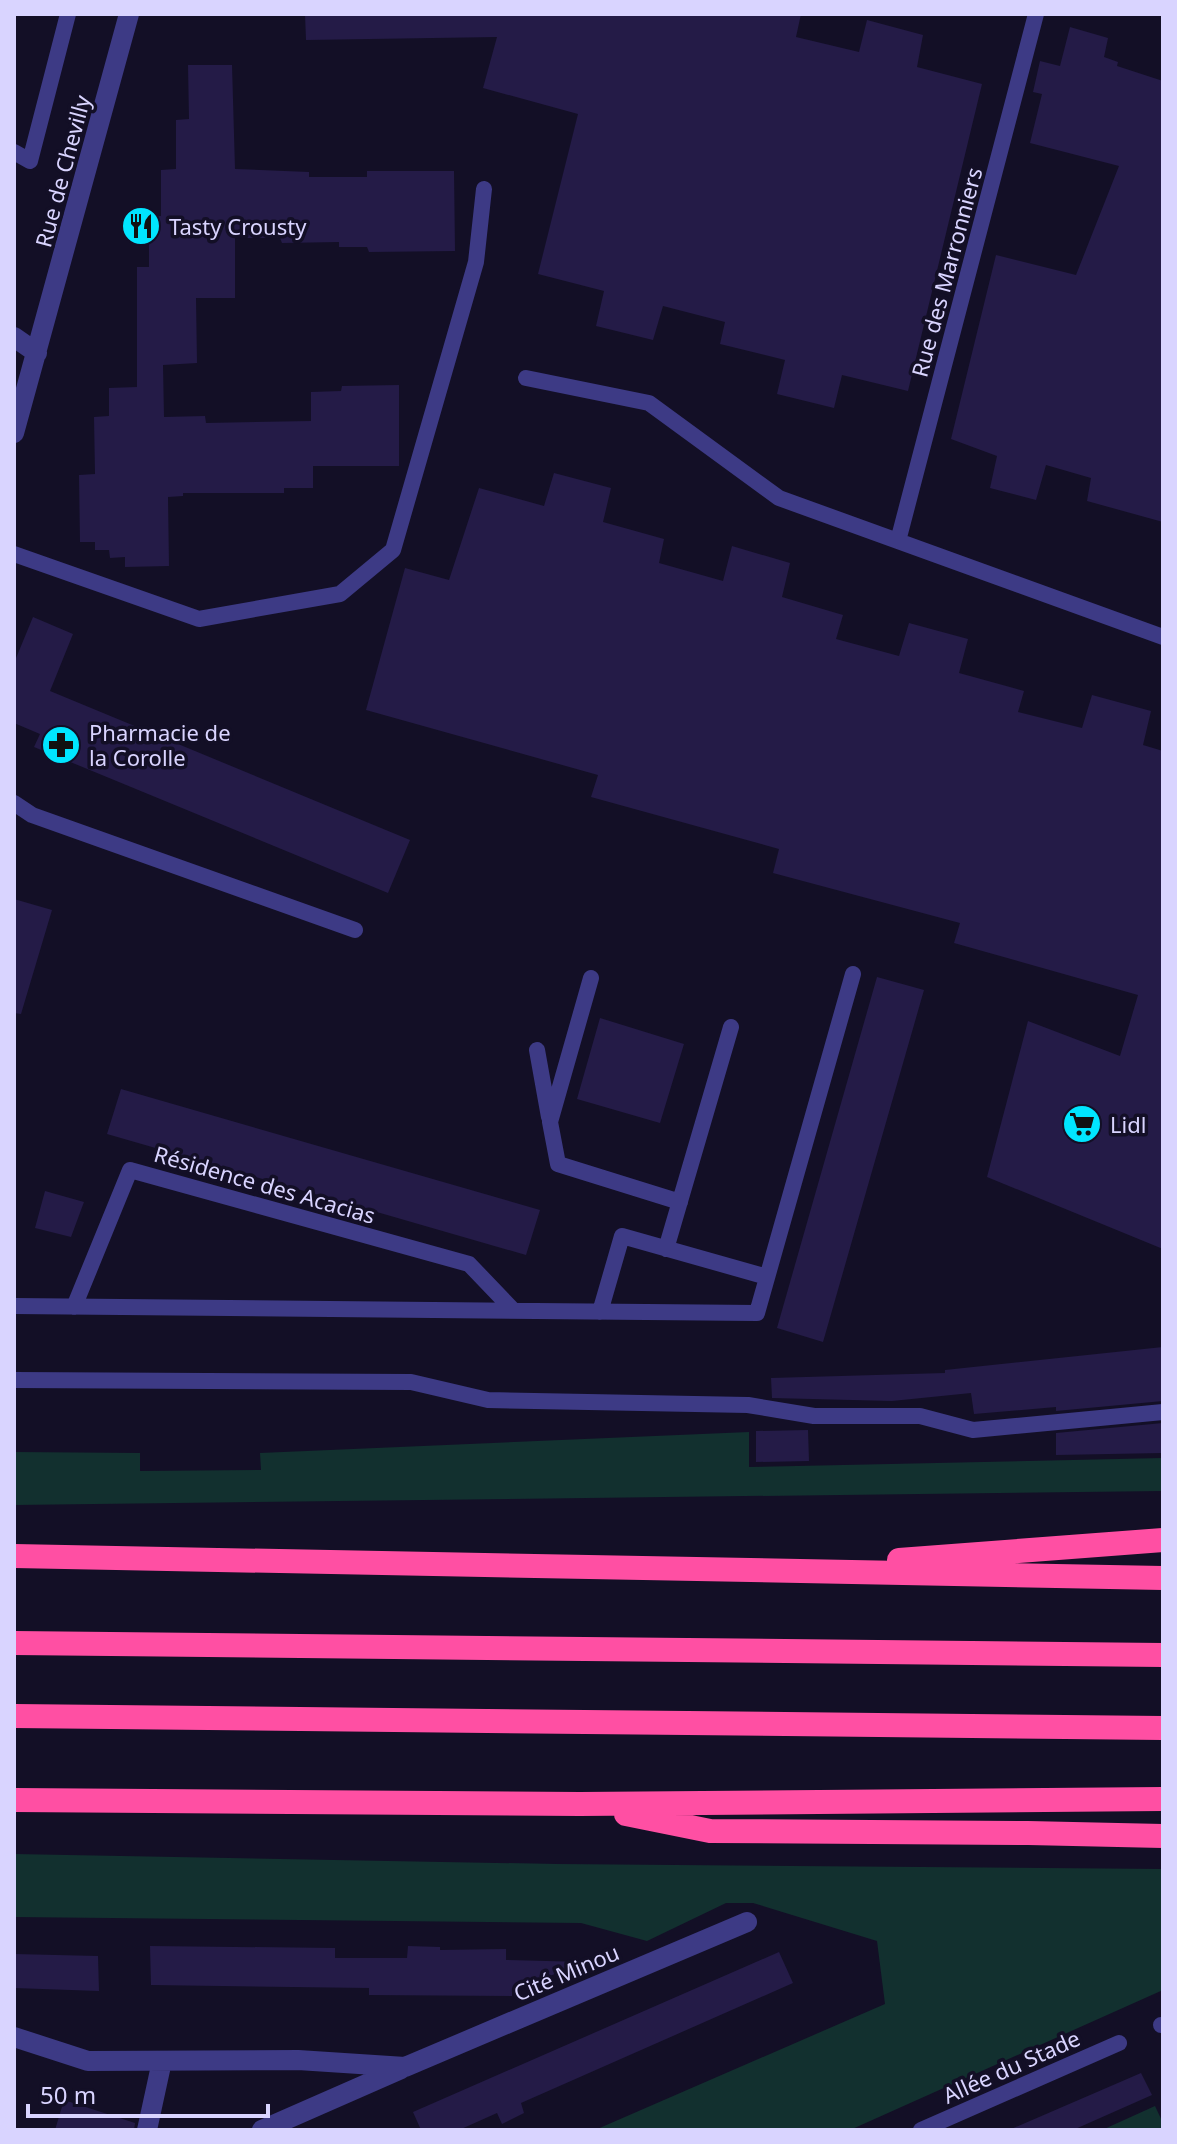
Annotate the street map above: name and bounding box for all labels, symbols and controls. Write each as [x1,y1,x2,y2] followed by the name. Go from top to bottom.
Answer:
[27,91,97,250] street label: Rue de Chevilly
[904,164,988,380] street label: Rue des Marronniers
[120,205,162,247] restaurant icon: Tasty Crousty
[169,211,307,241] place label: Tasty Crousty
[89,717,231,772] place label: Pharmacie de la Corolle
[40,724,82,766] pharmacy icon: Pharmacie de la Corolle
[1061,1103,1103,1145] supermarket icon: Lidl
[1110,1109,1146,1139] place label: Lidl
[151,1138,379,1230] street label: Résidence des Acacias
[509,1936,623,2008] street label: Cité Minou
[938,2022,1084,2110] street label: Allée du Stade
[28,2068,268,2118] scale bar
[40,2078,96,2111] text: 50 m

